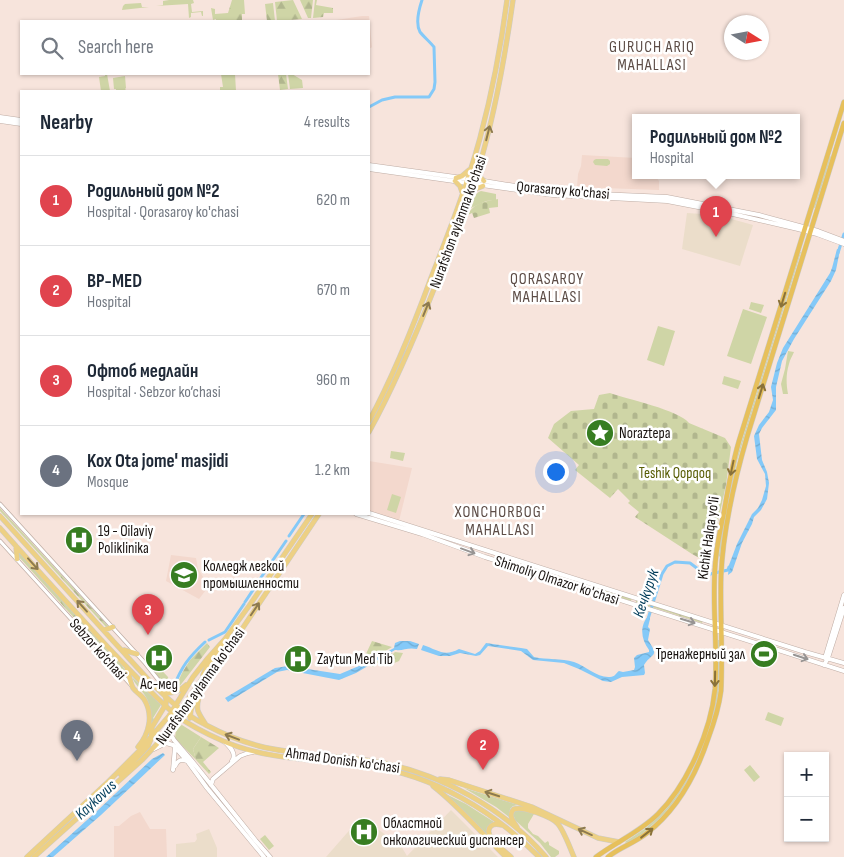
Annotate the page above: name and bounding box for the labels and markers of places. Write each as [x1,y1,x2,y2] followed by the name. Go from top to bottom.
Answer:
[700,196,732,237] pin: 1
[585,418,615,448] place icon: Noraztepa
[619,424,671,443] place label: Noraztepa
[98,522,153,558] place label: 19 - Oilaviy Poliklinika
[64,525,94,555] hospital icon: 19 - Oilaviy Poliklinika
[203,557,299,593] place label: Колледж легкой промышленности
[169,560,199,590] school or university icon: Колледж легкой промышленности
[132,594,164,635] pin: 3
[749,639,779,669] sports icon: Тренажерный зал
[144,643,174,673] hospital icon: Ас-мед
[283,644,313,674] hospital icon: Zaytun Med Tib
[656,645,746,664] place label: Тренажерный зал
[317,650,393,669] place label: Zaytun Med Tib
[139,675,178,694] place label: Ас-мед
[61,720,93,761] pin: 4
[467,729,499,770] pin: 2
[383,814,524,850] place label: Областной онкологический диспансер
[349,817,379,847] hospital icon: Областной онкологический диспансер

